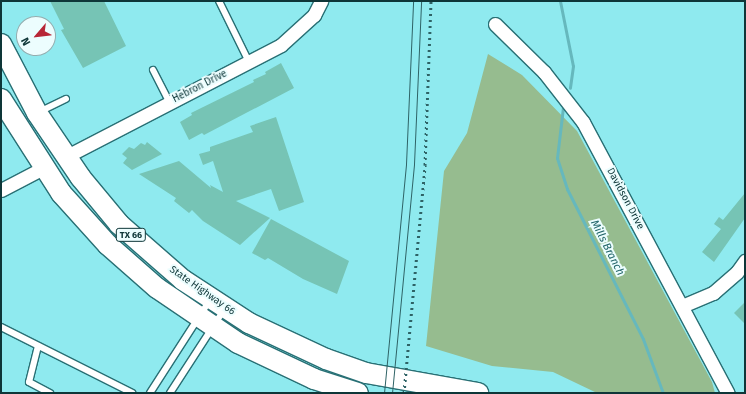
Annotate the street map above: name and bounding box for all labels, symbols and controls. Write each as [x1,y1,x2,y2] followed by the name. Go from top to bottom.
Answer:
[16,16,56,56] north arrow
[18,35,33,48] text: N
[171,68,229,106] street label: Hebron Drive
[604,166,646,232] street label: Davidson Drive
[587,218,627,278] water label: Mills Branch
[115,228,147,242] road number: TX 66
[167,264,237,318] street label: State Highway 66

